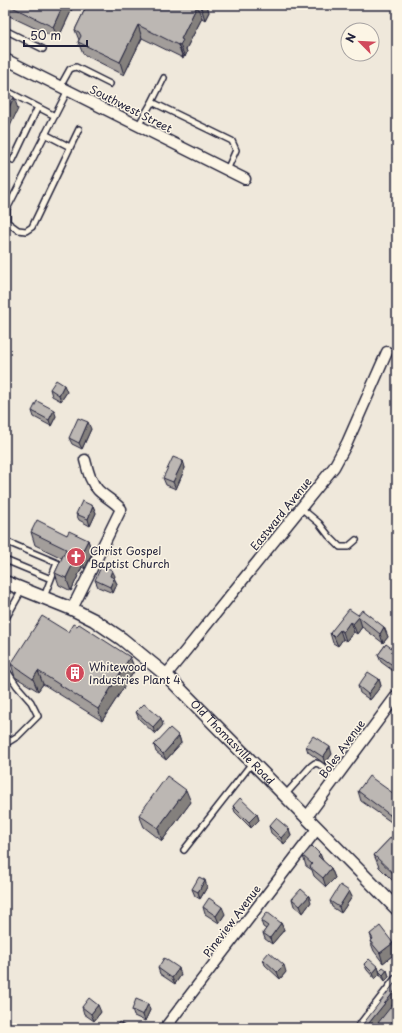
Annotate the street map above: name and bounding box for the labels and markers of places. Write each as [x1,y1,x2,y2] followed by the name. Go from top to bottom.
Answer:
[90,542,170,572] place label: Christ Gospel Baptist Church
[65,546,87,568] church icon: Christ Gospel Baptist Church
[89,658,181,688] place label: Whitewood Industries Plant 4
[64,662,86,684] building icon: Whitewood Industries Plant 4

